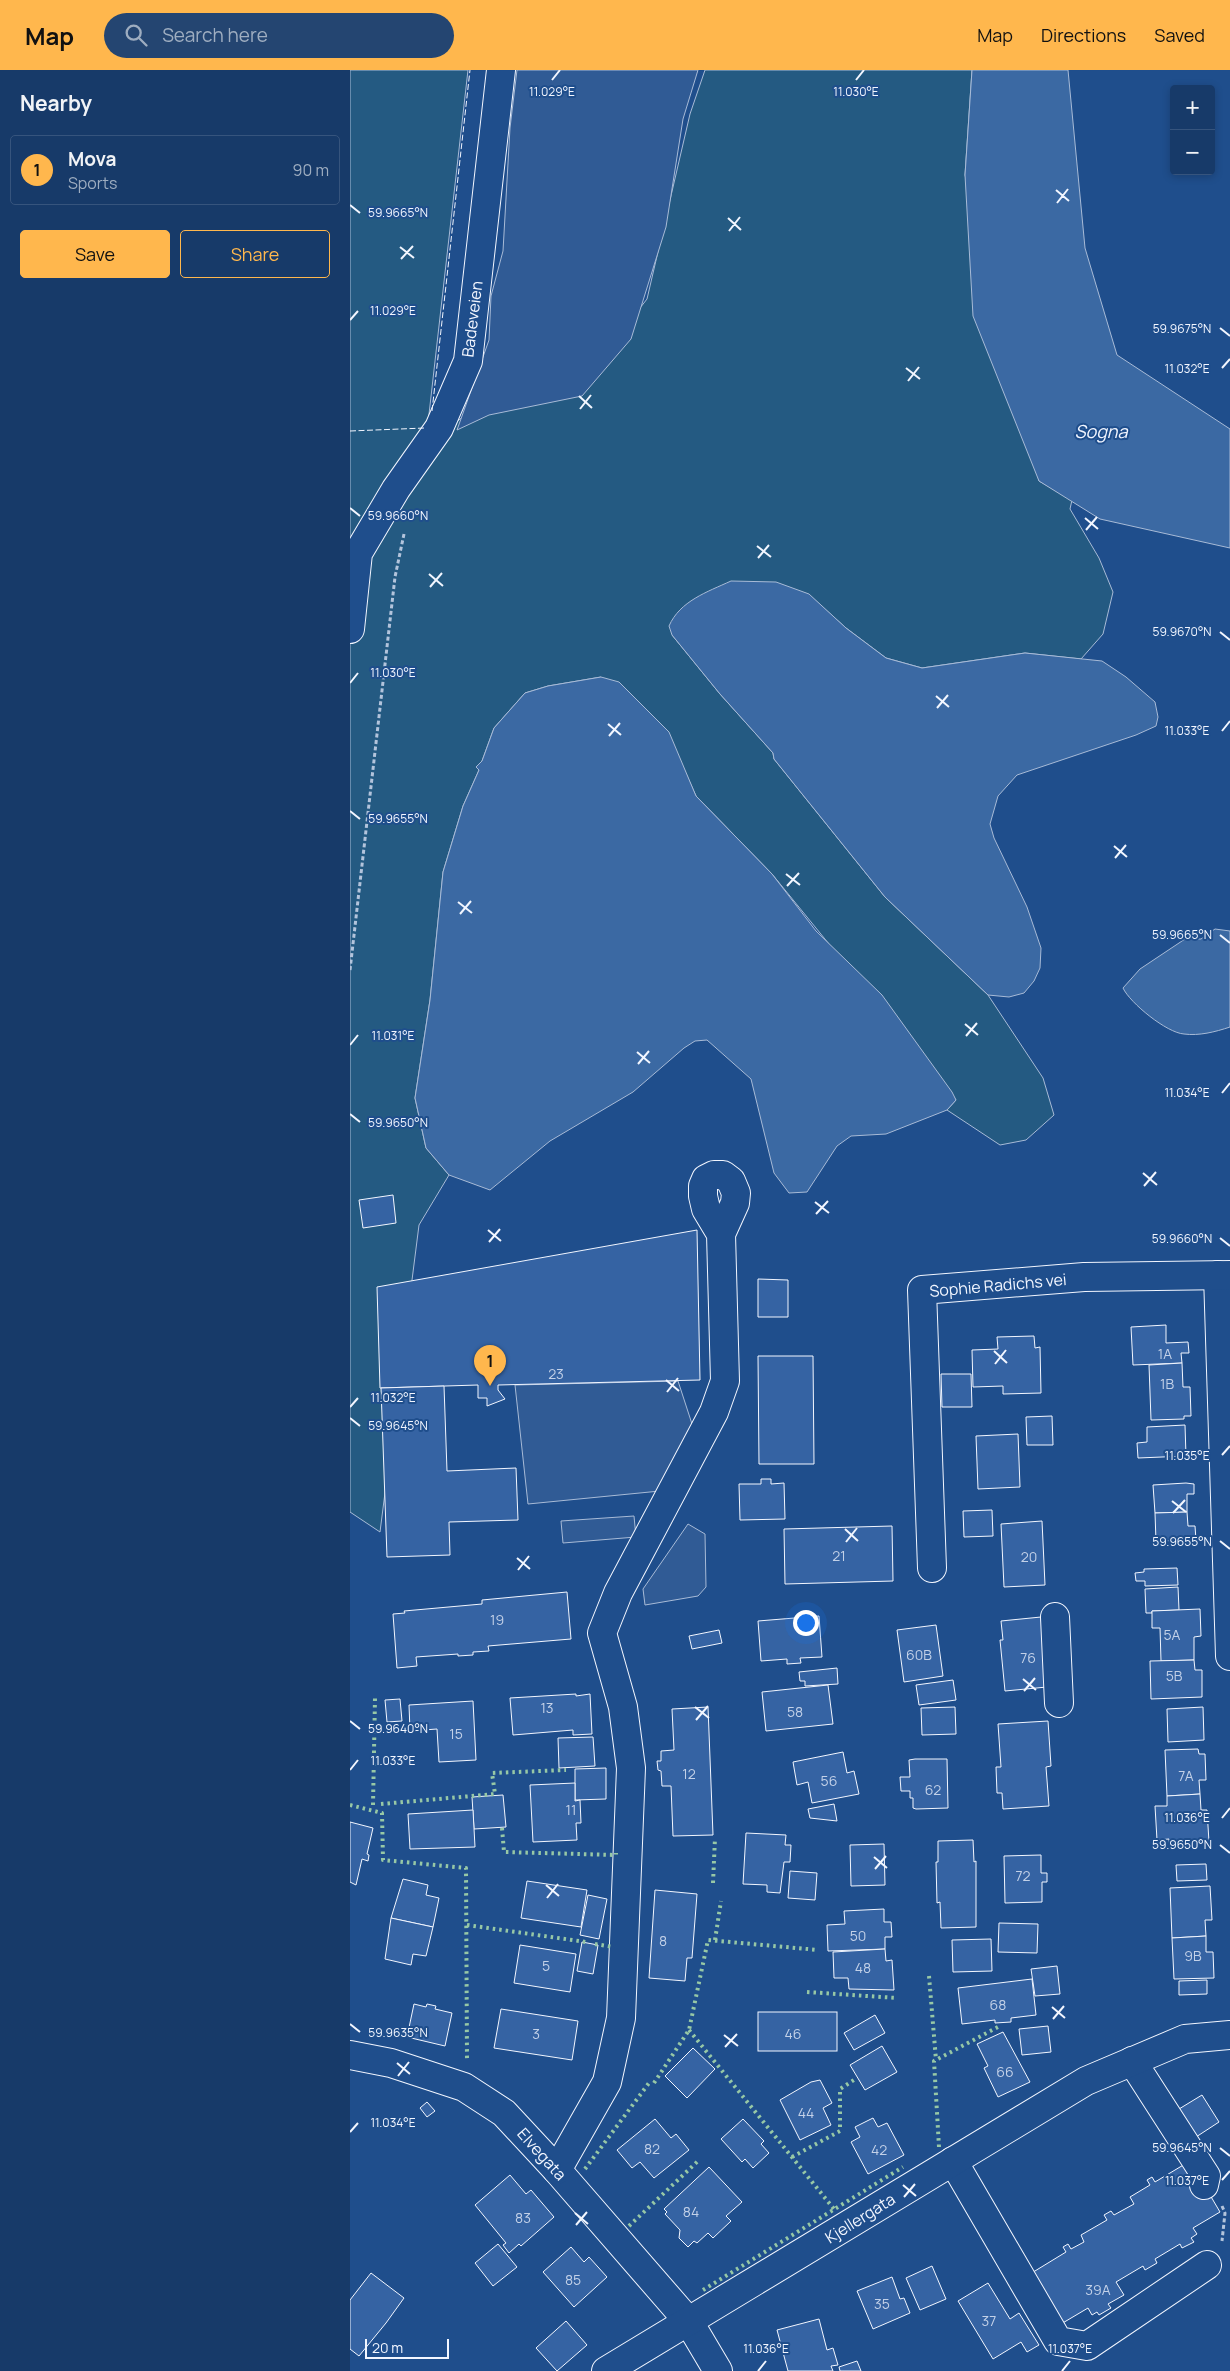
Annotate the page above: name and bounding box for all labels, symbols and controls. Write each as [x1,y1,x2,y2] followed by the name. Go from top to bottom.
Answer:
[104,13,454,58] search box
[25,19,74,52] text: Map
[122,21,150,49] icon: search
[162,22,268,48] text: Search here
[977,23,1013,47] text: Map
[1041,23,1126,47] text: Directions
[1154,23,1205,47] text: Saved
[529,83,575,100] text: 11.029°E
[833,83,879,100] text: 11.030°E
[1170,85,1215,175] map controls
[1170,85,1215,130] button: +
[20,89,92,117] text: Nearby
[1170,130,1215,175] button: −
[68,146,117,172] text: Mova
[33,159,41,181] text: 1
[293,159,329,181] text: 90 m
[68,172,117,194] text: Sports
[368,204,428,221] text: 59.9665°N
[20,230,170,278] button: Save
[180,230,330,278] button: Share
[456,280,488,358] street label: Badeveien
[370,302,416,319] text: 11.029°E
[1153,320,1211,337] text: 59.9675°N
[1165,360,1210,377] text: 11.032°E
[1074,419,1129,443] water label: Sogna
[368,507,428,524] text: 59.9660°N
[1152,623,1212,640] text: 59.9670°N
[370,664,416,681] text: 11.030°E
[1165,722,1210,739] text: 11.033°E
[368,810,428,827] text: 59.9655°N
[1152,926,1212,943] text: 59.9665°N
[372,1027,415,1044] text: 11.031°E
[1164,1084,1210,1101] text: 11.034°E
[368,1114,428,1131] text: 59.9650°N
[1152,1230,1212,1247] text: 59.9660°N
[928,1268,1068,1302] street label: Sophie Radichs vei
[1158,1344,1172,1363] house number: 1A
[474,1345,506,1386] pin: 1
[548,1364,564,1383] house number: 23
[1160,1374,1174,1393] house number: 1B
[371,1389,416,1406] text: 11.032°E
[368,1417,428,1434] text: 59.9645°N
[1164,1447,1210,1464] text: 11.035°E
[1152,1533,1212,1550] text: 59.9655°N
[832,1546,846,1565] house number: 21
[1021,1547,1037,1566] house number: 20
[490,1610,504,1629] house number: 19
[793,1610,819,1636] your location
[1164,1625,1181,1644] house number: 5A
[906,1645,932,1664] house number: 60B
[1020,1648,1036,1667] house number: 76
[1166,1666,1183,1685] house number: 5B
[540,1698,554,1717] house number: 13
[787,1702,803,1721] house number: 58
[368,1720,428,1737] text: 59.9640°N
[449,1724,463,1743] house number: 15
[371,1752,416,1769] text: 11.033°E
[682,1764,696,1783] house number: 12
[1178,1766,1194,1785] house number: 7A
[821,1771,837,1790] house number: 56
[925,1780,941,1799] house number: 62
[566,1800,576,1819] house number: 11
[1164,1809,1210,1826] text: 11.036°E
[1152,1836,1212,1853] text: 59.9650°N
[1015,1866,1031,1885] house number: 72
[850,1926,866,1945] house number: 50
[659,1931,667,1950] house number: 8
[1184,1946,1202,1965] house number: 9B
[542,1956,550,1975] house number: 5
[855,1958,871,1977] house number: 48
[990,1995,1006,2014] house number: 68
[368,2024,428,2041] text: 59.9635°N
[532,2024,540,2043] house number: 3
[785,2024,801,2043] house number: 46
[996,2062,1014,2081] house number: 66
[798,2103,814,2122] house number: 44
[370,2114,416,2131] text: 11.034°E
[513,2123,571,2185] street label: Elvegata
[644,2139,660,2158] house number: 82
[1152,2139,1212,2156] text: 59.9645°N
[871,2140,887,2159] house number: 42
[1165,2172,1209,2189] text: 11.037°E
[821,2188,899,2248] street label: Kjellergata
[683,2202,699,2221] house number: 84
[515,2208,531,2227] house number: 83
[565,2270,581,2289] house number: 85
[1085,2280,1111,2299] house number: 39A
[874,2294,890,2313] house number: 35
[982,2311,996,2330] house number: 37
[365,2336,449,2359] scale bar
[372,2338,403,2357] text: 20 m
[743,2340,789,2357] text: 11.036°E
[1048,2340,1092,2357] text: 11.037°E

